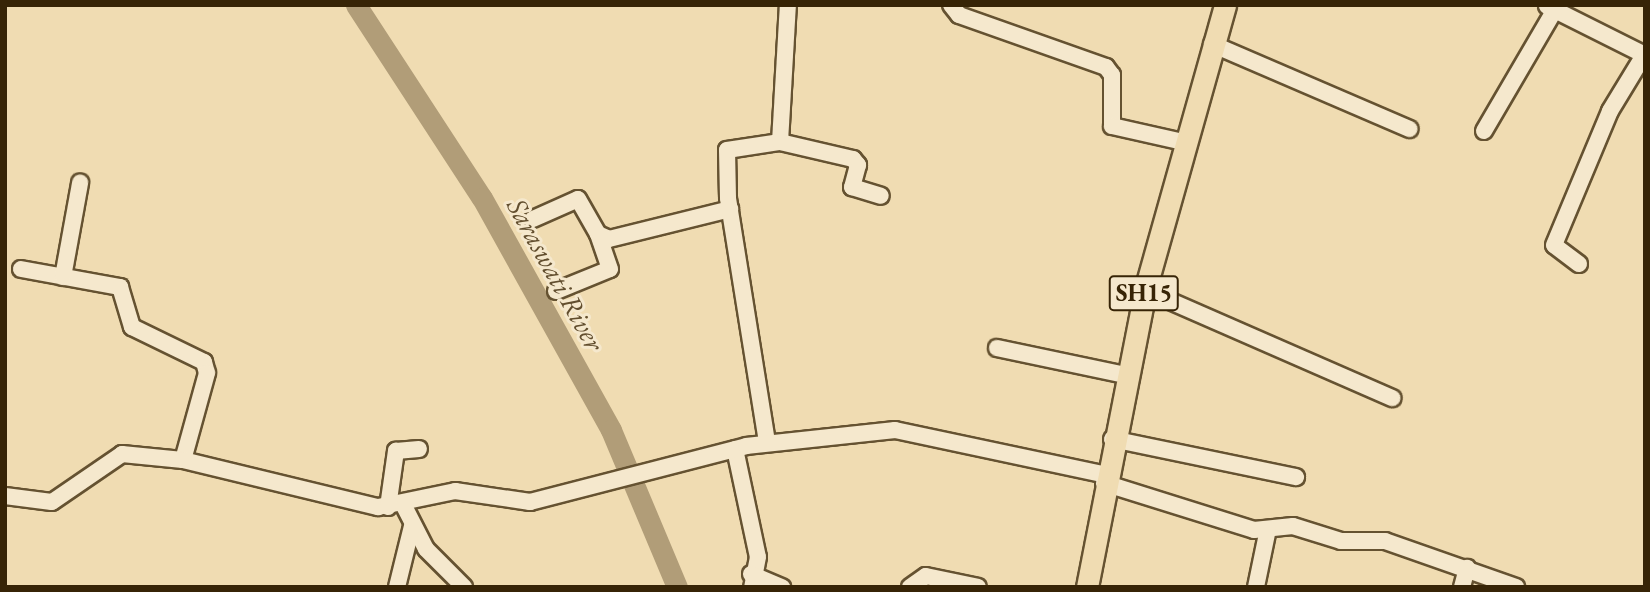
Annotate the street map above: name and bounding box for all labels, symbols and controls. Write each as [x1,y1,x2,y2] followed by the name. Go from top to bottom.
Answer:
[500,192,612,356] water label: Saraswati River
[1107,272,1181,314] road number: SH15

